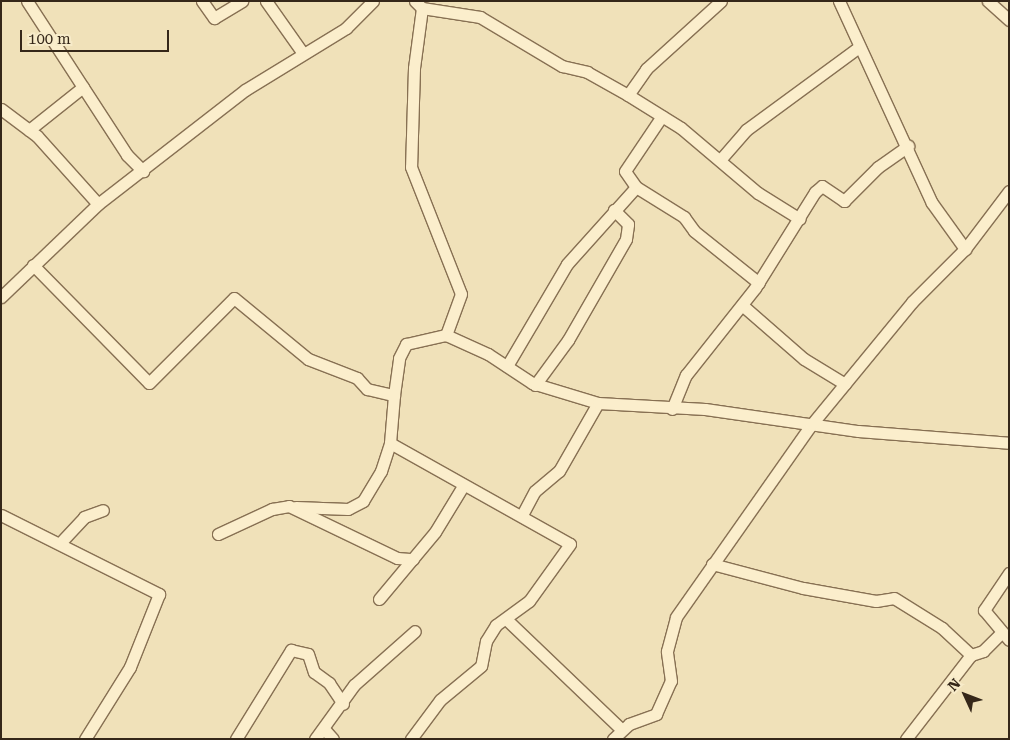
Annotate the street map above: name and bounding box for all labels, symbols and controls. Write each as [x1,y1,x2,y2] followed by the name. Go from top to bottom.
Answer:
[22,20,171,52] scale bar
[28,30,71,48] text: 100 m
[940,670,990,720] north arrow
[945,675,964,694] text: N

